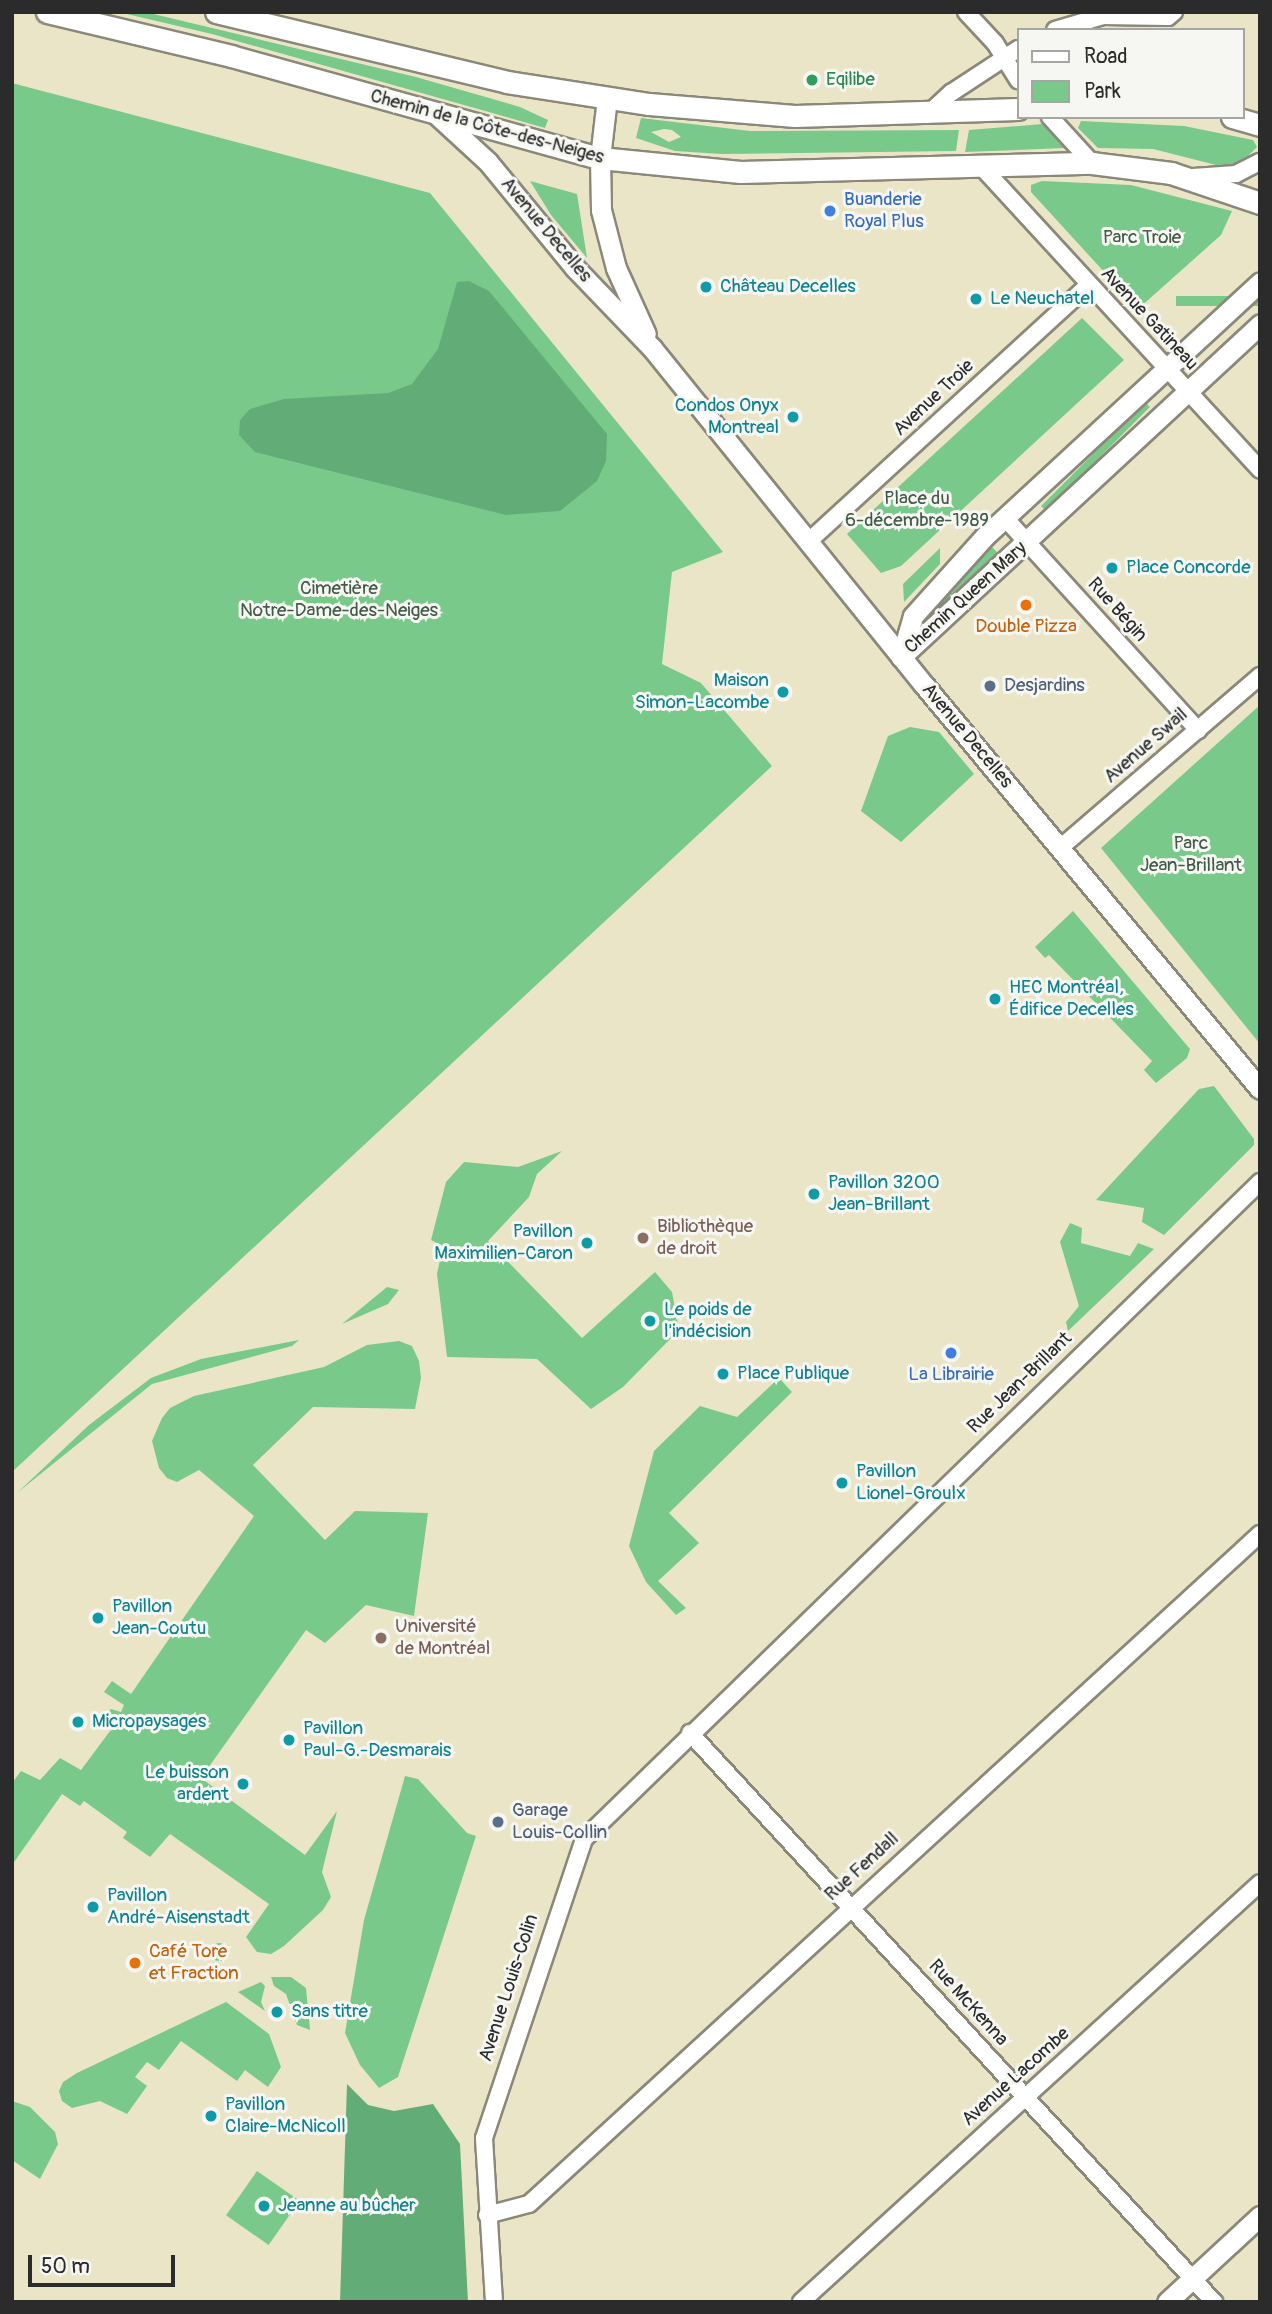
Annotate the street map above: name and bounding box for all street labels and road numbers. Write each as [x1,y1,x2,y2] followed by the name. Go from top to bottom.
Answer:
[368,85,606,169] street label: Chemin de la Côte-des-Neiges
[496,173,596,287] street label: Avenue Decelles
[1096,263,1202,375] street label: Avenue Gatineau
[889,355,979,441] street label: Avenue Troie
[900,537,1032,659] street label: Chemin Queen Mary
[1082,573,1152,647] street label: Rue Bégin
[917,679,1017,793] street label: Avenue Decelles
[1100,704,1192,788] street label: Avenue Swail
[963,1328,1077,1438] street label: Rue Jean-Brillant
[820,1828,904,1906] street label: Rue Fendall
[474,1912,544,2064] street label: Avenue Louis-Colin
[923,1955,1013,2051] street label: Rue McKenna
[957,2023,1075,2131] street label: Avenue Lacombe

